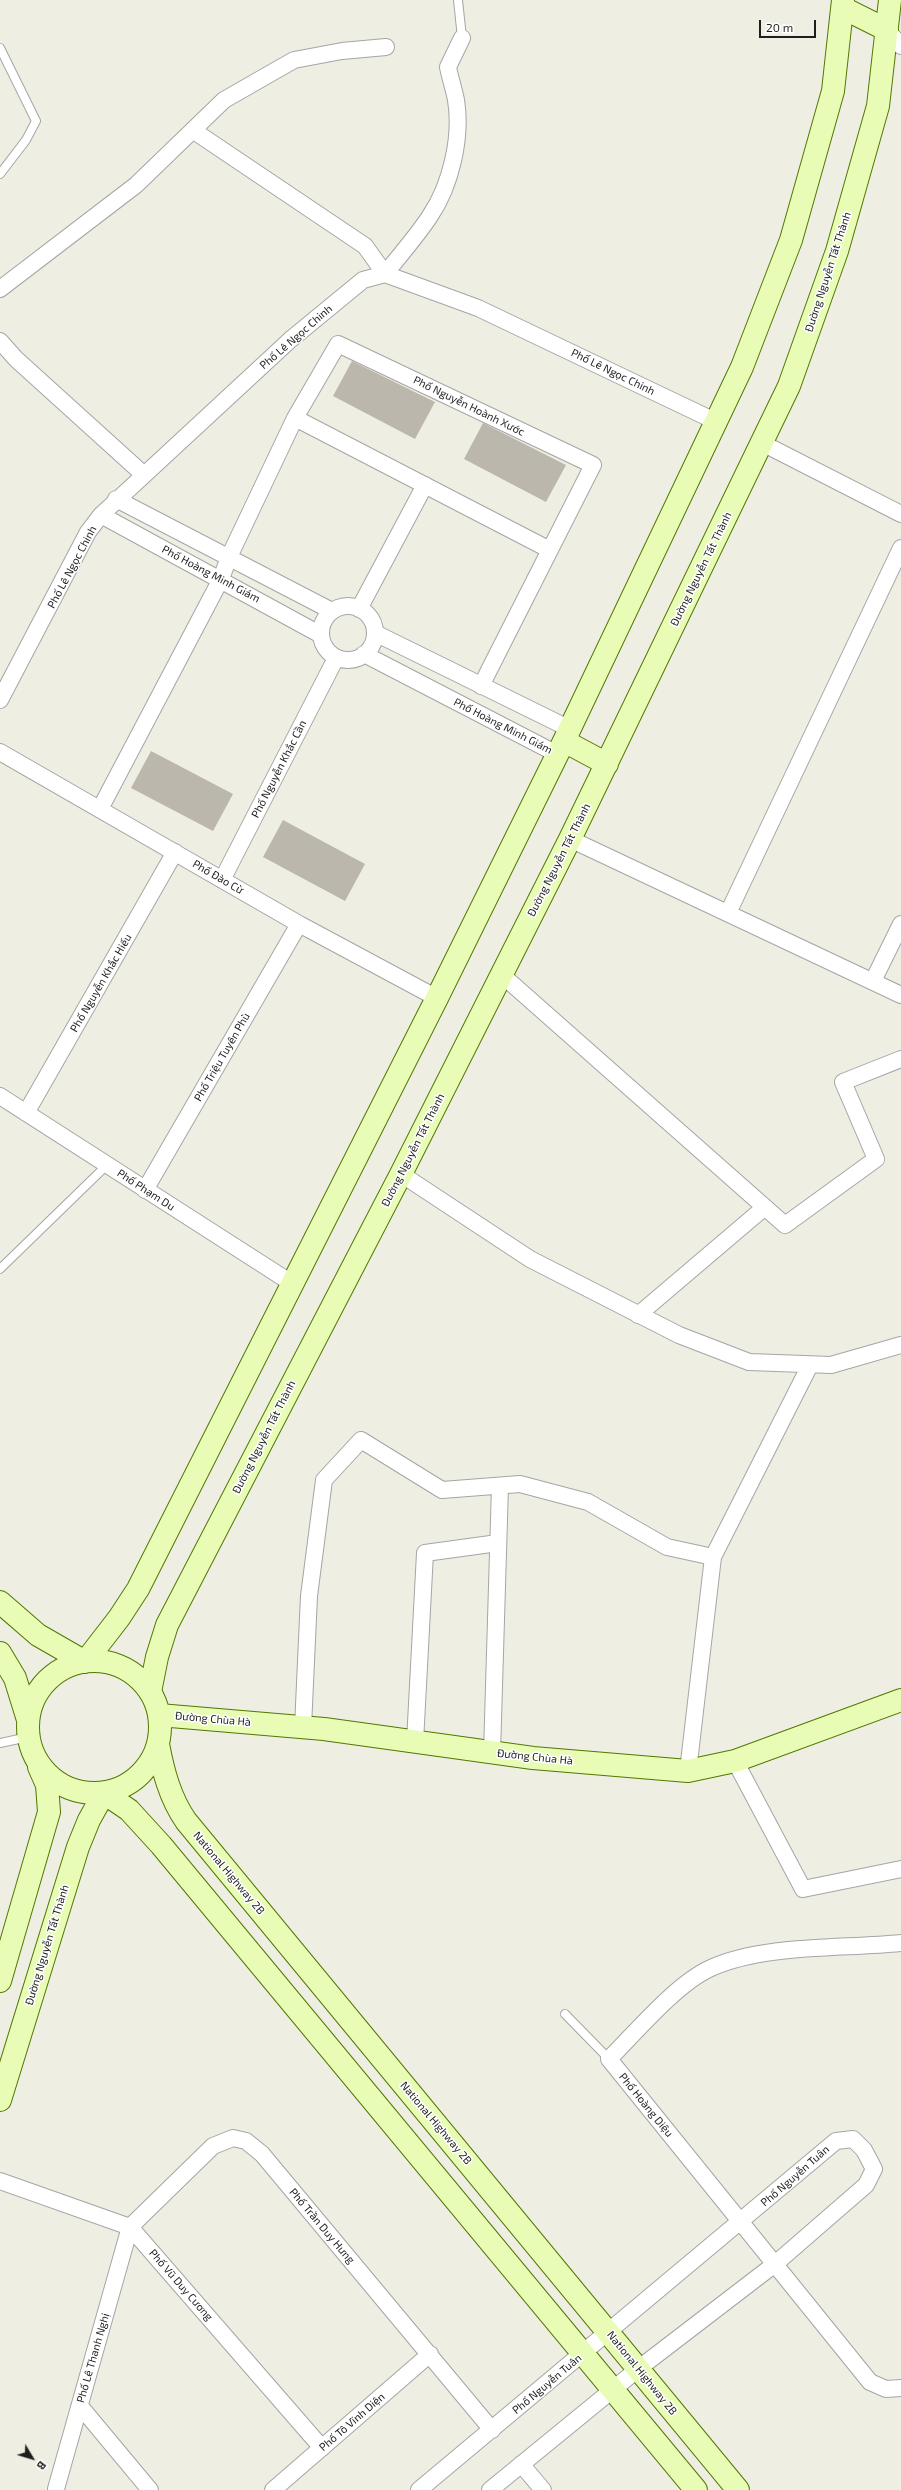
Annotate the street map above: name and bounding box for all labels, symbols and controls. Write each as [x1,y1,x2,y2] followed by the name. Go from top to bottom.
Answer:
[761,12,818,38] scale bar
[766,20,793,34] text: 20 m
[802,210,854,334] street label: Đường Nguyễn Tất Thành
[257,302,335,372] street label: Phố Lê Ngọc Chinh
[569,346,657,398] street label: Phố Lê Ngọc Chinh
[411,373,527,439] street label: Phố Nguyễn Hoành Xước
[668,510,734,628] street label: Đường Nguyễn Tất Thành
[45,523,99,611] street label: Phố Lê Ngọc Chinh
[160,543,262,605] street label: Phố Hoàng Minh Giám
[451,695,555,757] street label: Phố Hoàng Minh Giám
[249,718,309,820] street label: Phố Nguyễn Khắc Cần
[525,801,593,919] street label: Đường Nguyễn Tất Thành
[190,857,246,897] street label: Phố Đào Cừ
[67,932,135,1034] street label: Phố Nguyễn Khắc Hiếu
[191,1010,253,1104] street label: Phố Triệu Tuyên Phù
[379,1091,447,1209] street label: Đường Nguyễn Tất Thành
[115,1166,177,1214] street label: Phố Phạm Du
[230,1378,298,1496] street label: Đường Nguyễn Tất Thành
[175,1709,251,1729] street label: Đường Chùa Hà
[496,1746,574,1768] street label: Đường Chùa Hà
[190,1829,268,1917] street label: National Highway 2B
[22,1883,72,2007] street label: Đường Nguyễn Tất Thành
[616,2070,676,2140] street label: Phố Hoàng Diệu
[397,2079,475,2167] street label: National Highway 2B
[758,2143,832,2209] street label: Phố Nguyễn Tuân
[287,2186,357,2266] street label: Phố Trần Duy Hưng
[146,2247,216,2323] street label: Phố Vũ Duy Cương
[74,2312,112,2404] street label: Phố Lê Thanh Nghị
[604,2328,680,2418] street label: National Highway 2B
[510,2351,584,2417] street label: Phố Nguyễn Tuân
[317,2390,387,2454] street label: Phố Tô Vĩnh Diện
[12,2438,52,2478] north arrow
[35,2459,49,2472] text: B

